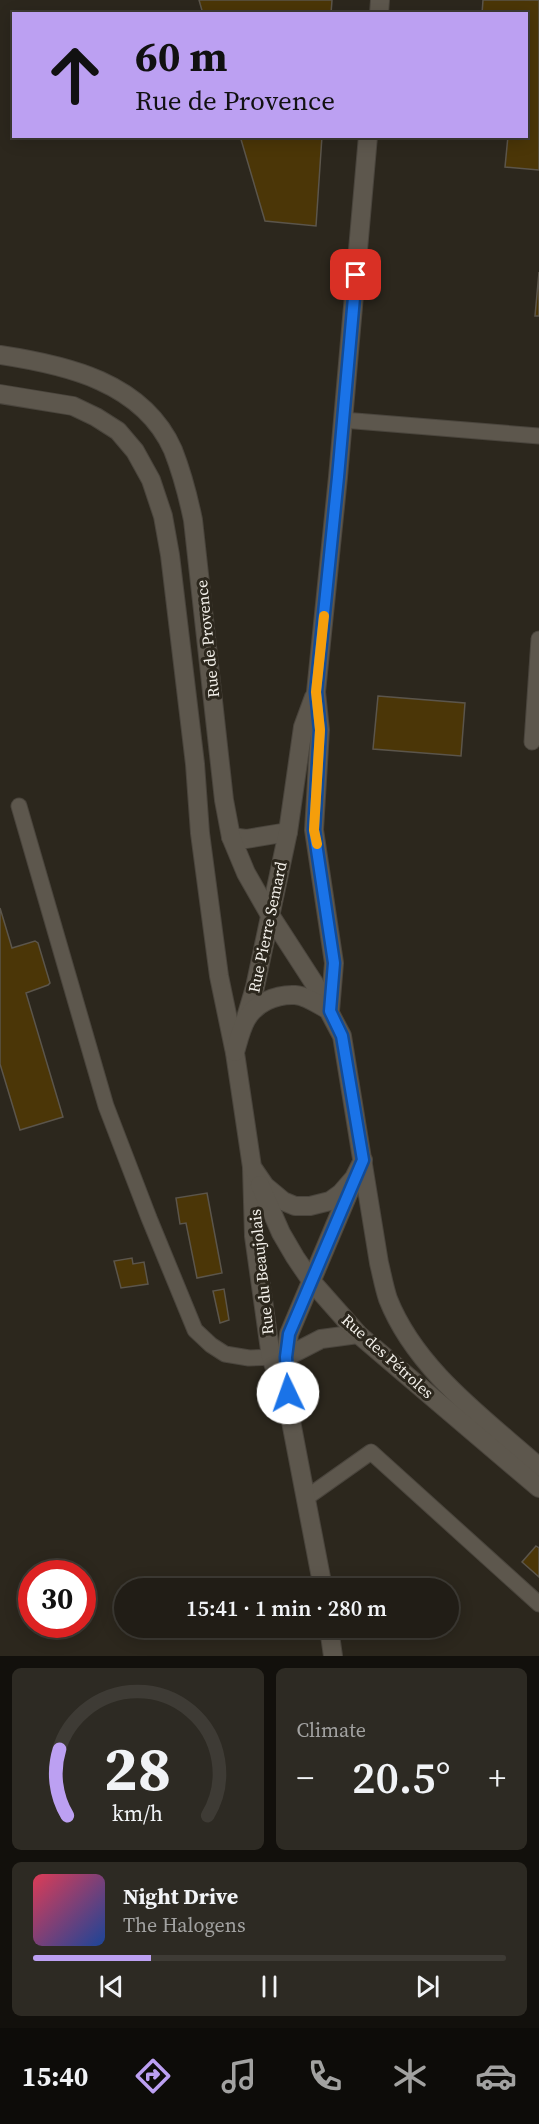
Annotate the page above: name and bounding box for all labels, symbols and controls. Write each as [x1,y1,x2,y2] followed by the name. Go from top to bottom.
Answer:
[135,27,228,85] text: 60 m
[36,36,114,114] icon: ahead
[135,82,335,119] text: Rue de Provence
[330,249,381,300] pin
[339,258,372,291] icon: arrive
[190,579,224,699] street label: Rue de Provence
[242,859,292,995] street label: Rue Pierre Semard
[243,1208,279,1336] street label: Rue du Beaujolais
[337,1309,439,1403] street label: Rue des Pétroles
[256,1361,320,1425] position arrow
[18,1560,96,1638] speed limit sign: 30
[186,1593,387,1623] text: 15:41 · 1 min · 280 m
[297,1716,366,1744] text: Climate
[104,1725,172,1811] text: 28
[352,1746,450,1808] text: 20.5°
[297,1755,314,1800] text: −
[489,1755,506,1800] text: +
[112,1799,163,1828] text: km/h
[123,1881,238,1911] text: Night Drive
[123,1911,246,1939] text: The Halogens
[95,1970,128,2003] icon: previous
[253,1970,286,2003] icon: pause
[411,1970,444,2003] icon: next
[132,2055,174,2097] icon: directions
[218,2055,260,2097] icon: music
[304,2055,346,2097] icon: phone
[389,2055,431,2097] icon: climate
[475,2055,517,2097] icon: car
[22,2058,89,2095] text: 15:40

